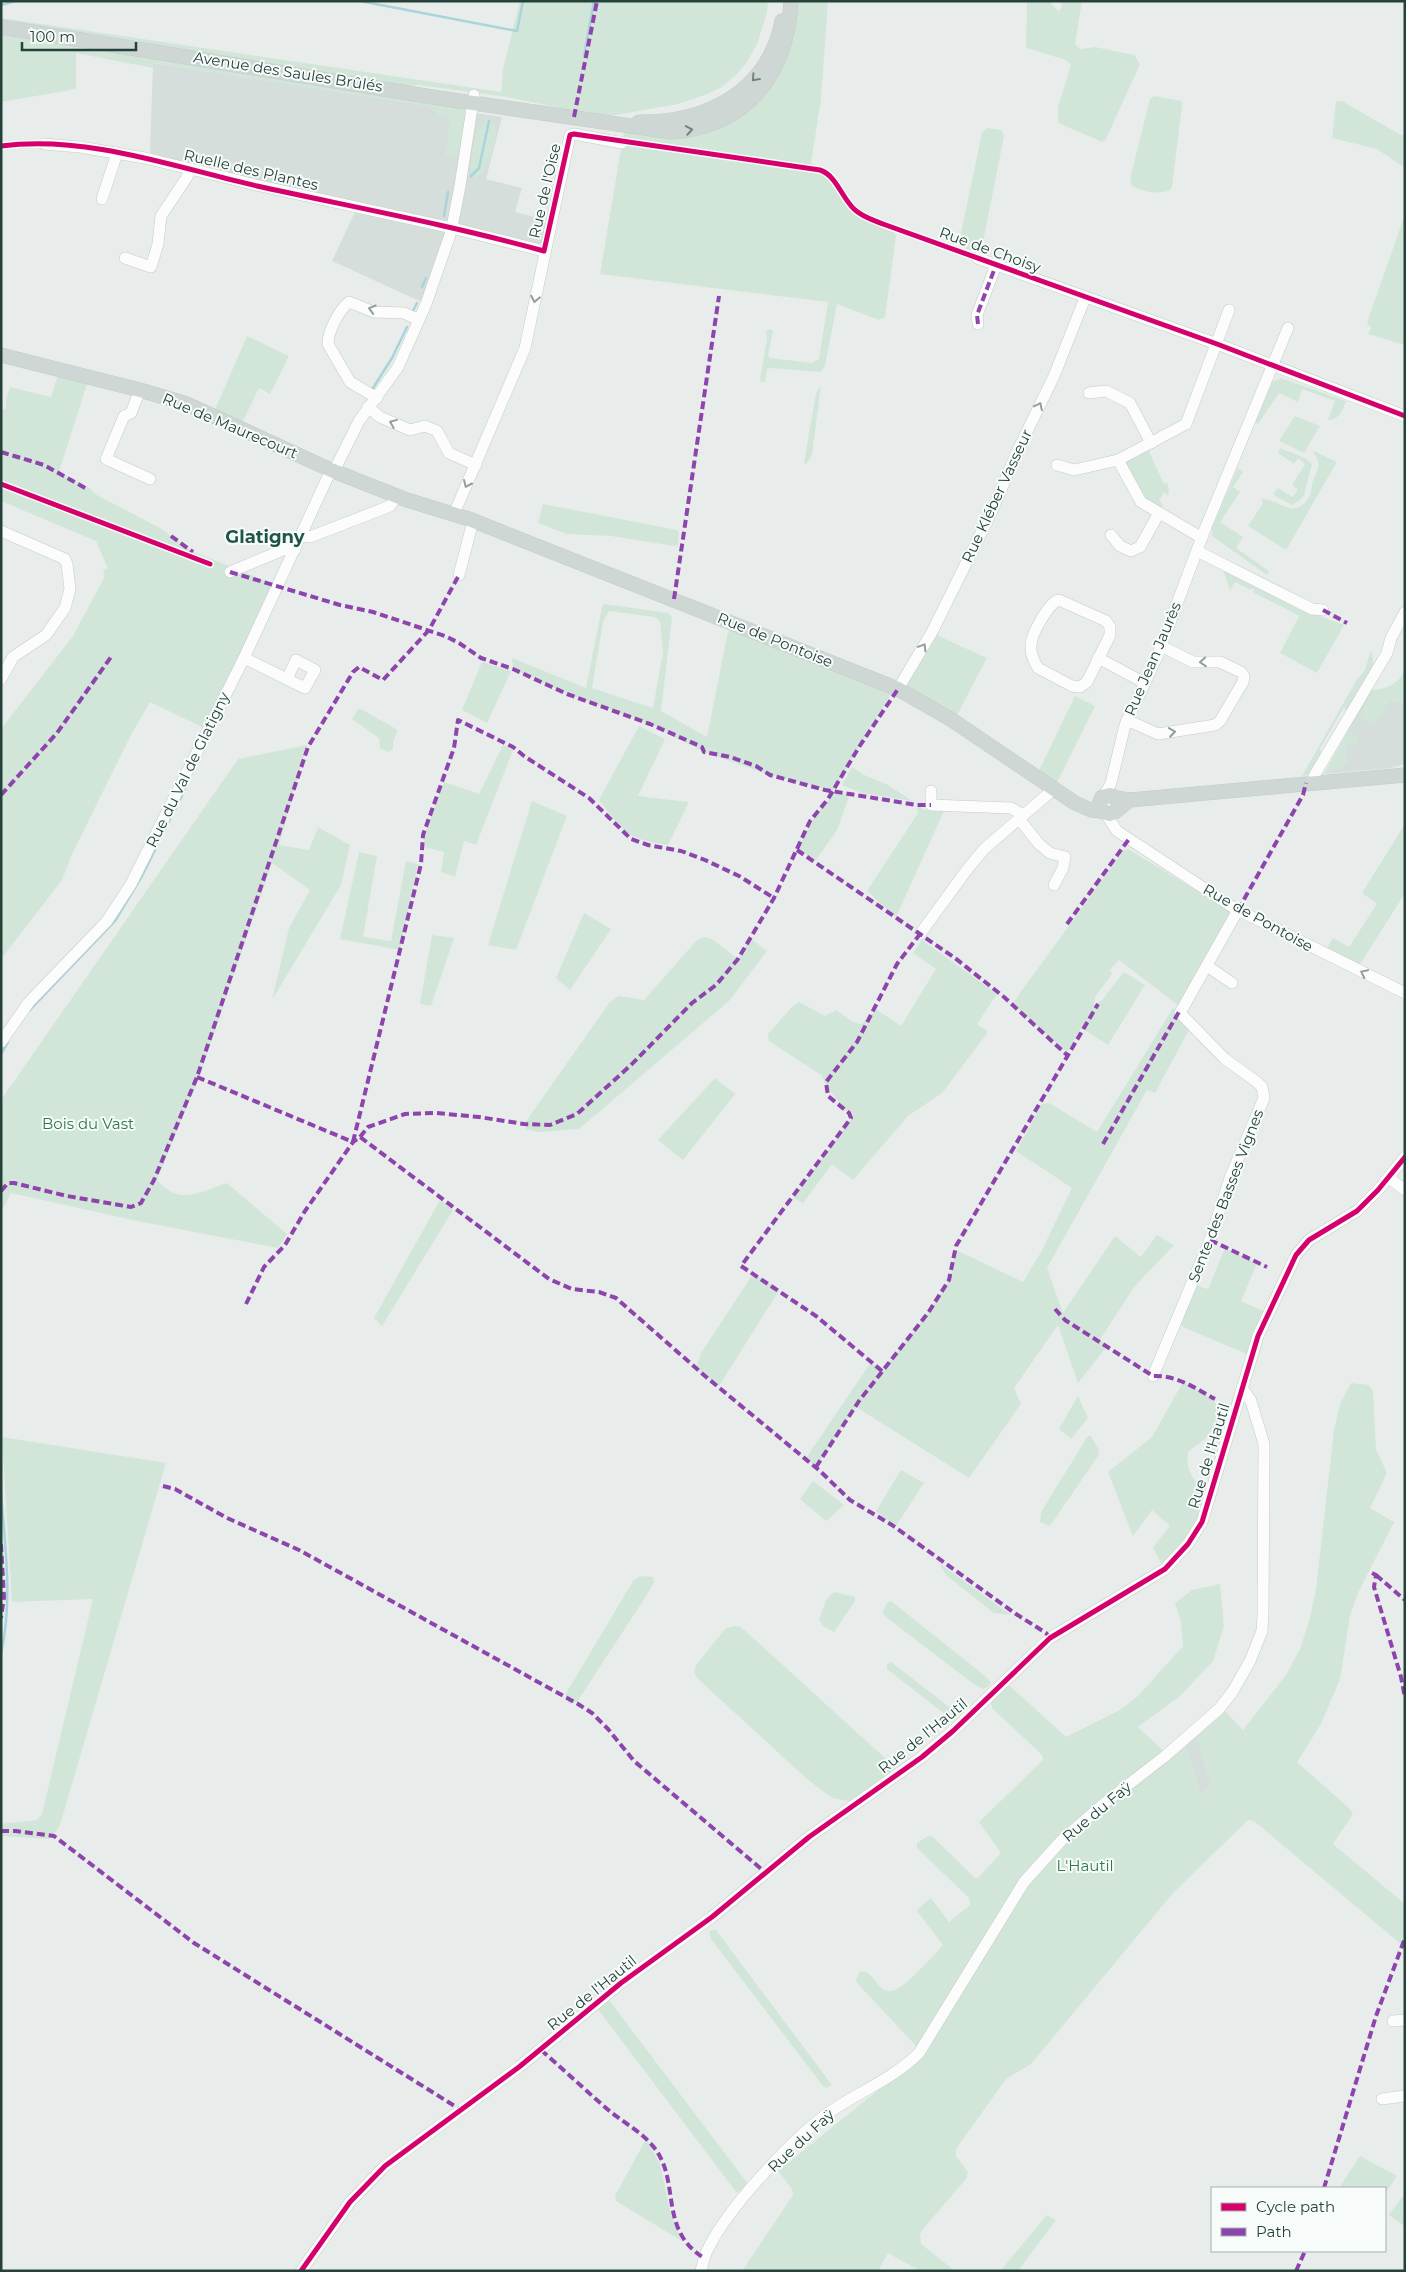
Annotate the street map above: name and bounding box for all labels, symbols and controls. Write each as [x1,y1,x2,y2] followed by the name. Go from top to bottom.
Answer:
[22,20,136,52] scale bar
[30,27,75,46] text: 100 m
[192,47,384,96] street label: Avenue des Saules Brûlés
[752,72,761,81] one-way arrow
[684,125,693,135] one-way arrow
[524,142,565,240] street label: Rue de l'Oise
[182,145,320,194] street label: Ruelle des Plantes
[937,222,1044,277] street label: Rue de Choisy
[530,295,541,304] one-way arrow
[368,305,377,315] one-way arrow
[160,388,301,463] street label: Rue de Maurecourt
[1033,402,1044,411] one-way arrow
[389,418,398,429] one-way arrow
[957,426,1036,566] street label: Rue Kléber Vasseur
[463,479,474,488] one-way arrow
[225,526,305,548] district label: Glatigny
[1120,599,1185,719] street label: Rue Jean Jaurès
[715,608,836,671] street label: Rue de Pontoise
[916,643,926,652] one-way arrow
[1199,656,1207,667] one-way arrow
[142,688,234,851] street label: Rue du Val de Glatigny
[1168,728,1177,738] one-way arrow
[1200,879,1317,956] street label: Rue de Pontoise
[1360,969,1369,979] one-way arrow
[1184,1107,1267,1285] street label: Sente des Basses Vignes
[42,1114,134,1133] park label: Bois du Vast
[1183,1401,1234,1511] street label: Rue de l'Hautil
[874,1694,971,1777] street label: Rue de l'Hautil
[1058,1777,1136,1846] street label: Rue du Faÿ
[1056,1856,1114,1875] park label: L'Hautil
[543,1951,640,2034] street label: Rue de l'Hautil
[763,2104,838,2176] street label: Rue du Faÿ
[1211,2187,1386,2252] legend
[1256,2197,1335,2216] text: Cycle path
[1256,2222,1292,2241] text: Path

